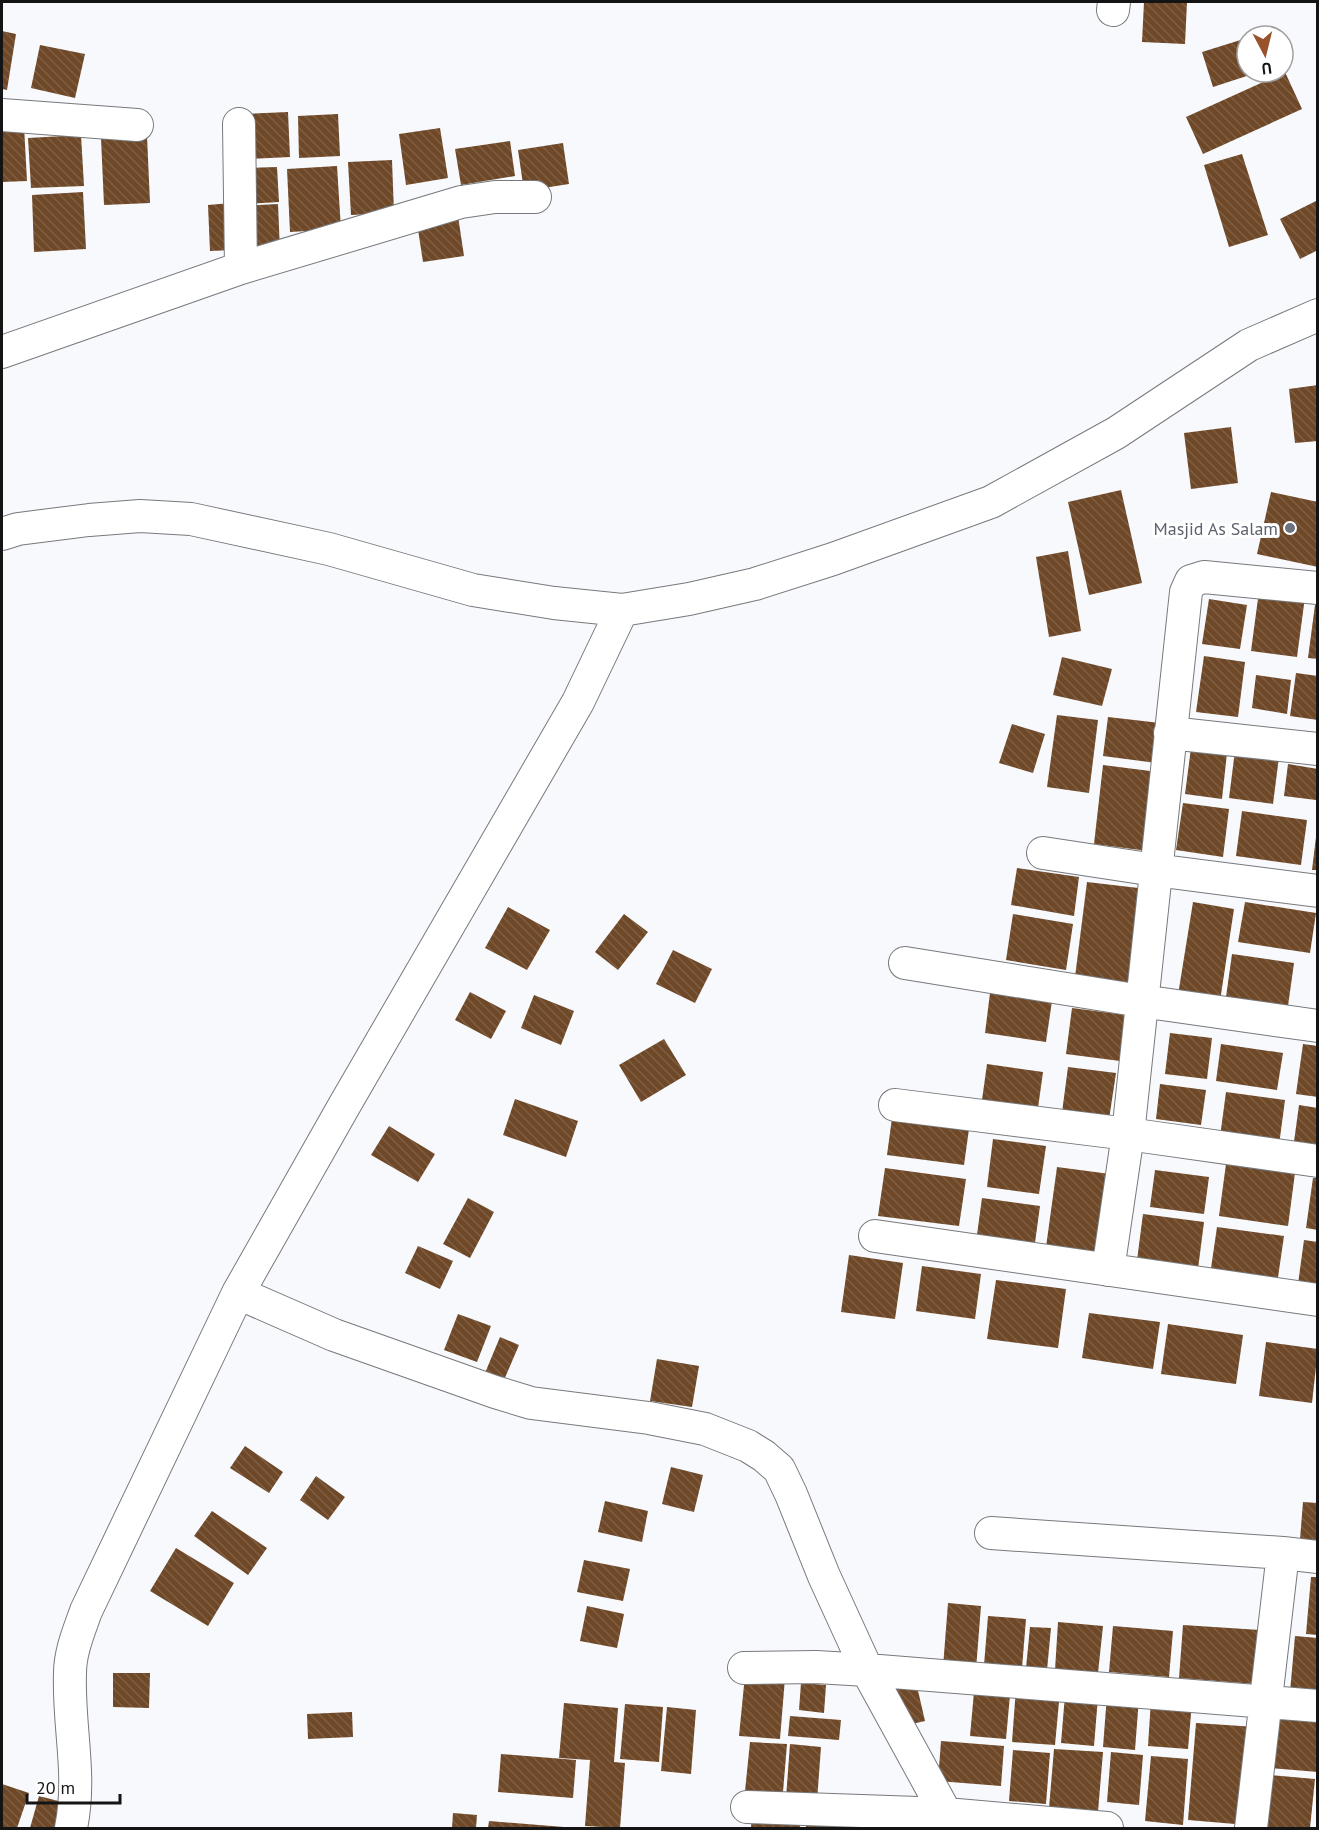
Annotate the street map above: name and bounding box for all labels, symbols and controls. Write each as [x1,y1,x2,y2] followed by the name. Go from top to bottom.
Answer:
[1235,24,1295,84] north arrow
[1261,58,1273,79] text: U
[1154,517,1278,540] place label: Masjid As Salam
[1283,521,1297,535] marker: Masjid As Salam
[27,1767,120,1805] scale bar
[36,1776,75,1799] text: 20 m

